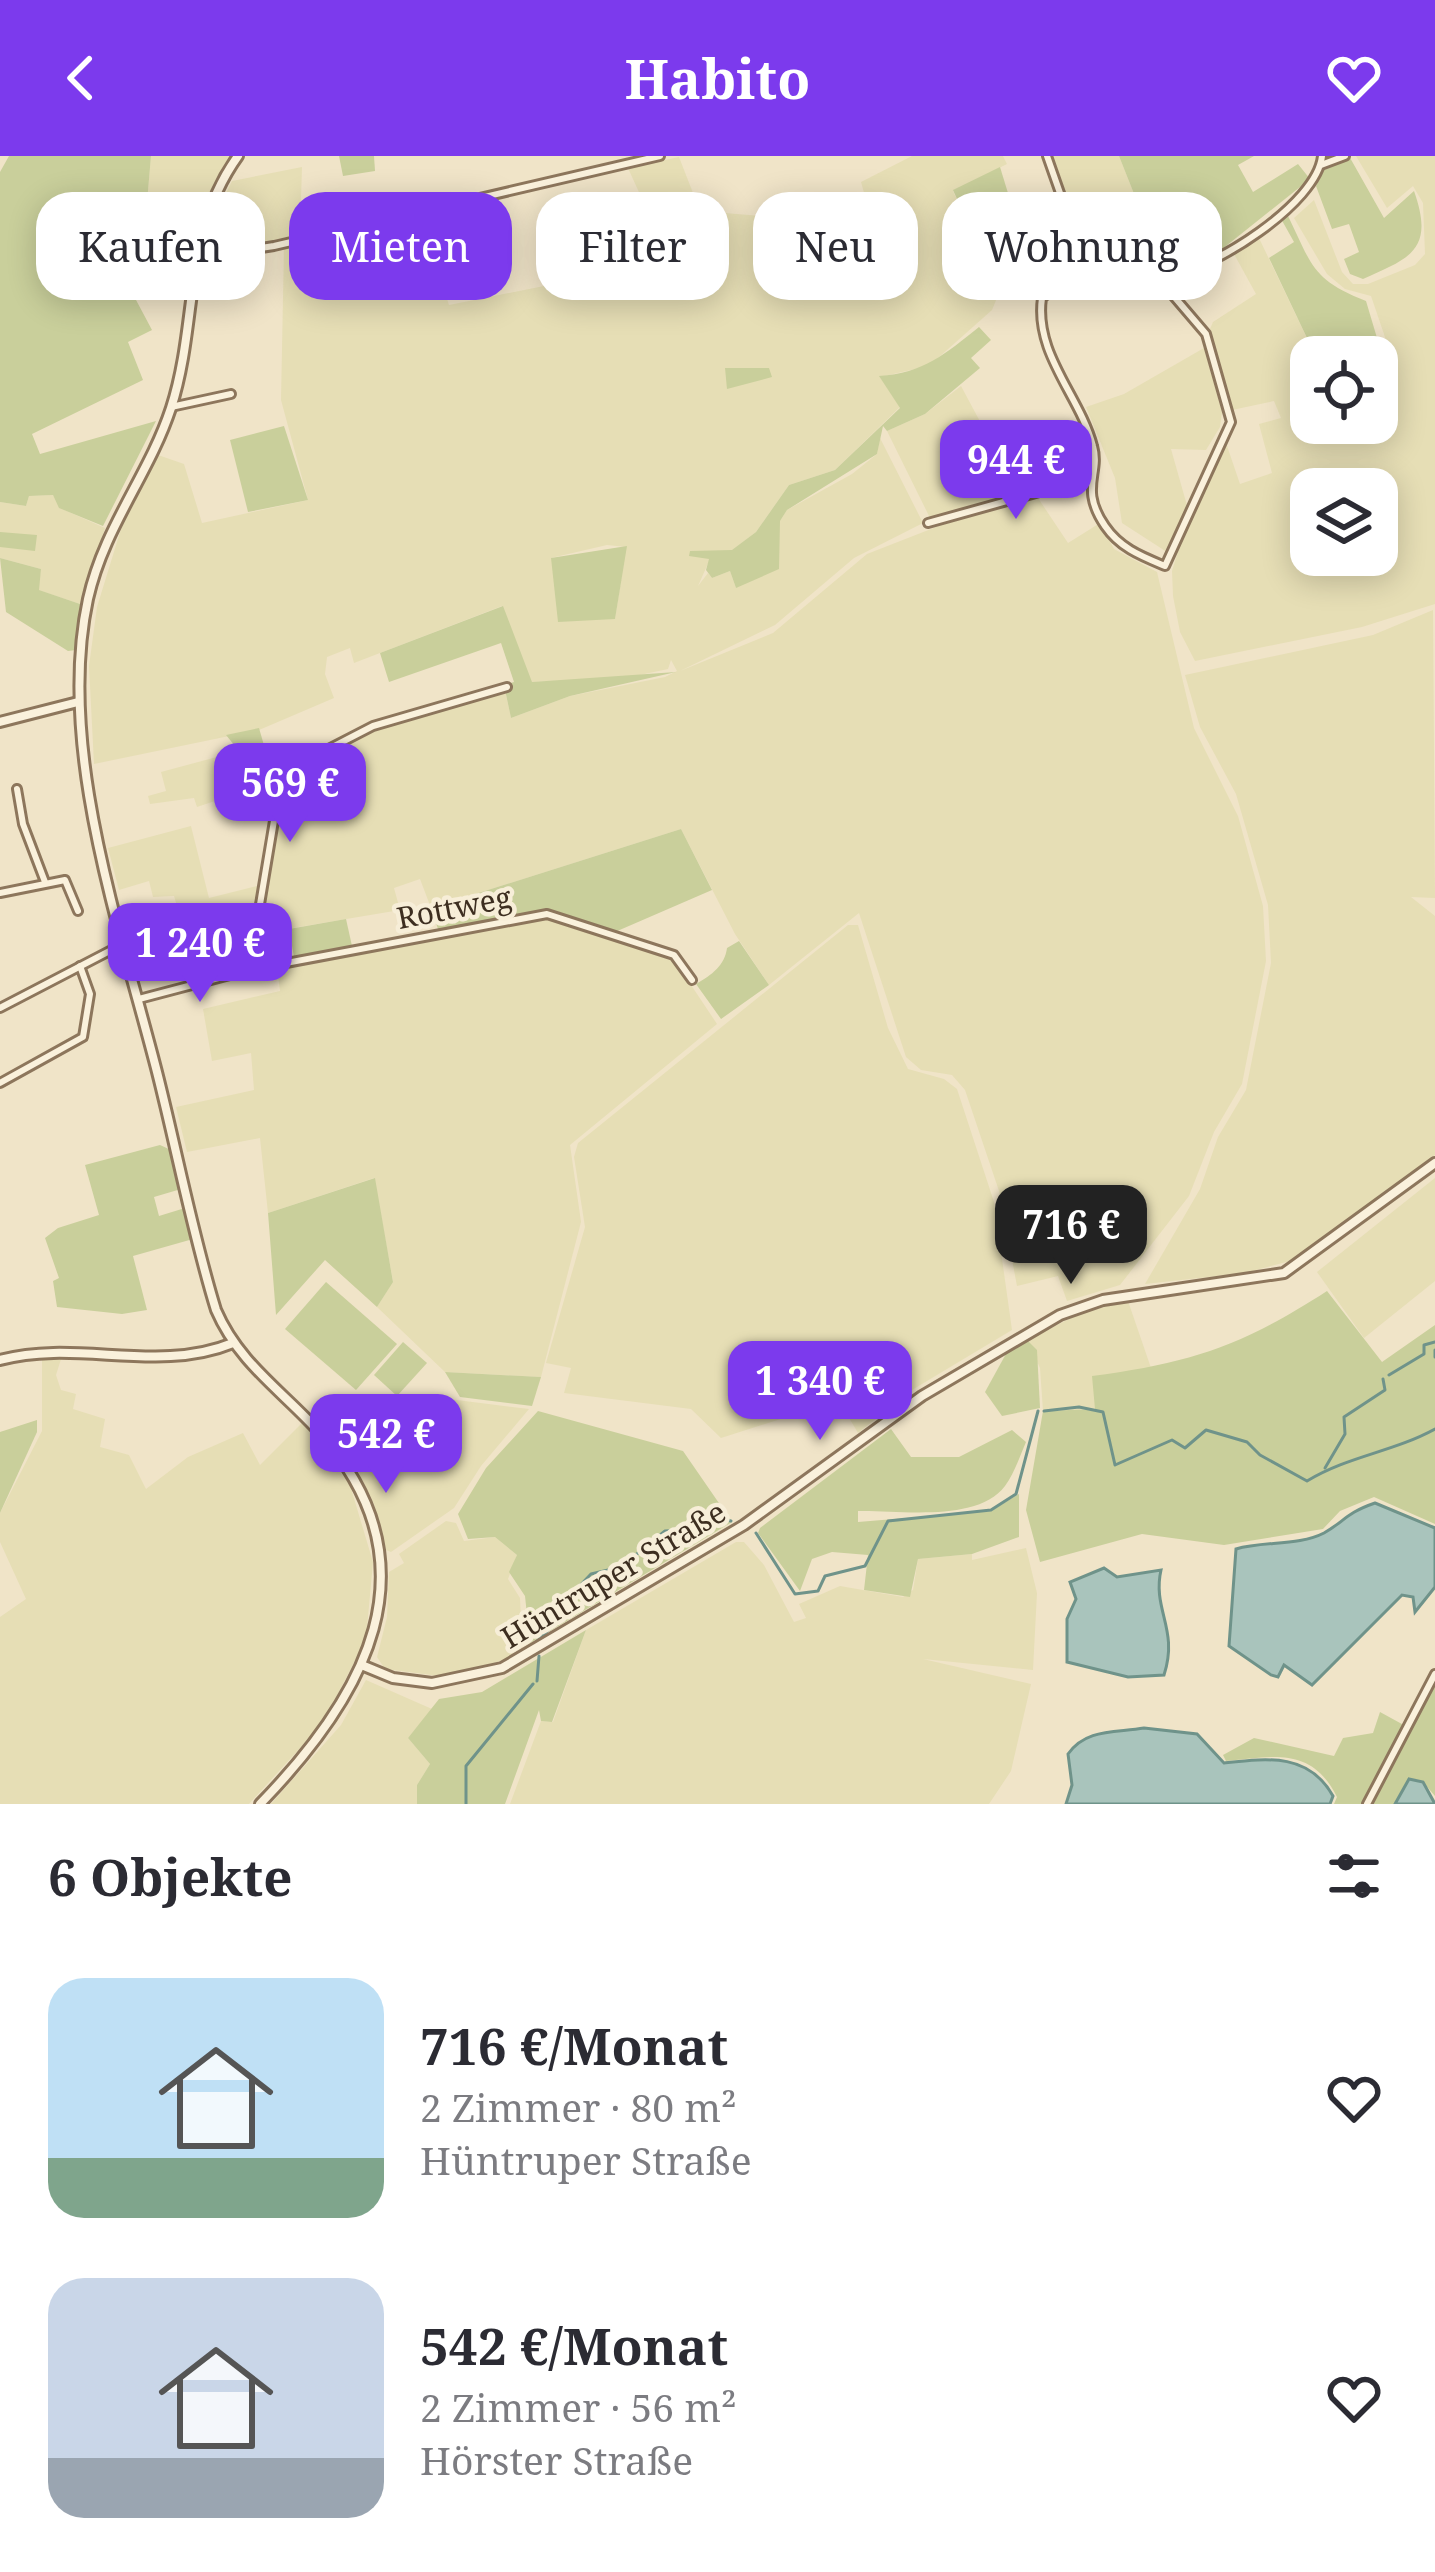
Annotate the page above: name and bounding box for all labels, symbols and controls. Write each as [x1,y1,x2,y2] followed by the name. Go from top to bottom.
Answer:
[625,41,810,115] text: Habito
[48,45,114,111] icon: back
[1321,45,1387,111] icon: heart
[36,192,265,300] chip: Kaufen
[289,192,512,300] chip: Mieten
[536,192,729,300] chip: Filter
[753,192,918,300] chip: Neu
[942,192,1222,300] chip: Wohnung
[1290,336,1398,576] map controls
[1290,336,1398,444] button: locate
[932,420,1100,522] pin: 944 €
[967,432,1065,485] text: 944 €
[1290,468,1398,576] button: layers
[206,743,374,845] pin: 569 €
[241,755,339,808] text: 569 €
[393,876,515,938] street label: Rottweg
[89,903,311,1005] pin: 1 240 €
[135,915,265,968] text: 1 240 €
[987,1185,1155,1287] pin: 716 €
[1022,1197,1120,1250] text: 716 €
[709,1341,931,1443] pin: 1 340 €
[755,1353,885,1406] text: 1 340 €
[302,1394,470,1496] pin: 542 €
[337,1406,435,1459] text: 542 €
[493,1491,733,1657] street label: Hüntruper Straße
[48,1841,292,1911] text: 6 Objekte
[1321,1843,1387,1909] icon: filters
[420,2010,728,2080] text: 716 €/Monat
[144,2026,288,2170] icon: home
[1321,2065,1387,2131] icon: heart
[420,2080,737,2133] text: 2 Zimmer · 80 m²
[420,2133,752,2186] text: Hüntruper Straße
[420,2310,728,2380] text: 542 €/Monat
[144,2326,288,2470] icon: home
[1321,2365,1387,2431] icon: heart
[420,2380,737,2433] text: 2 Zimmer · 56 m²
[420,2433,693,2486] text: Hörster Straße

